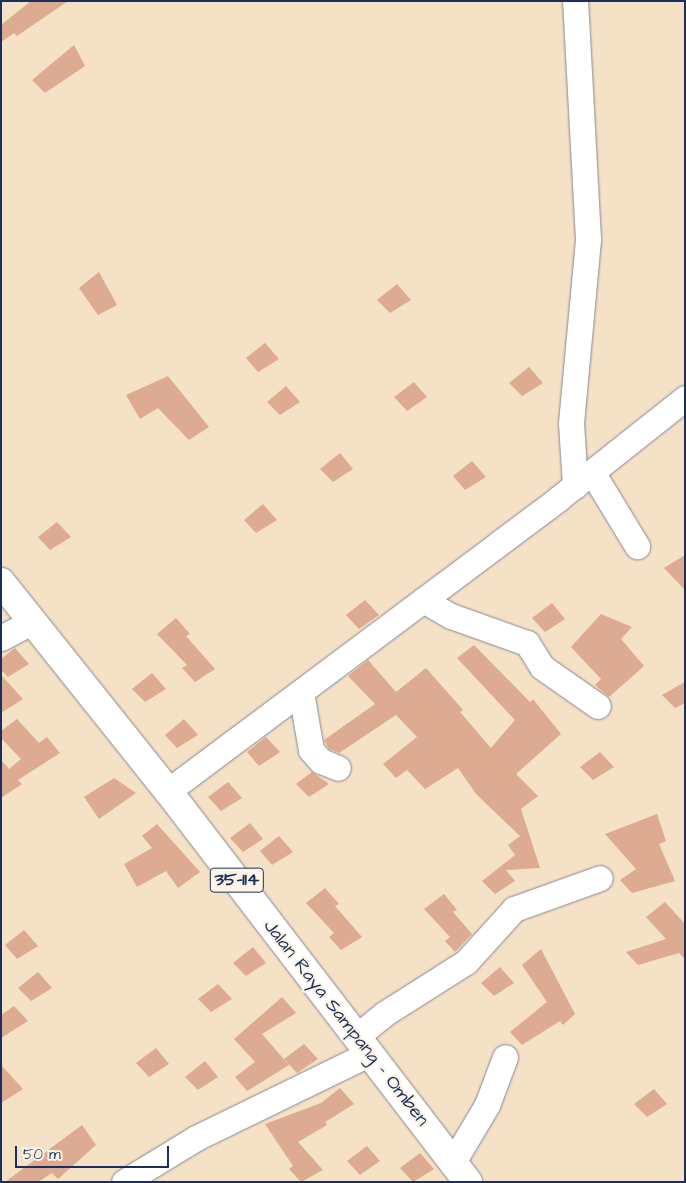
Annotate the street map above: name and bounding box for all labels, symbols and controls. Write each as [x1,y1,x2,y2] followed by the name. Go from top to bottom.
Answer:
[210,864,264,896] road number: 35-114
[258,915,434,1131] street label: Jalan Raya Sampang - Omben
[18,1136,171,1168] scale bar
[23,1144,61,1165] text: 50 m

